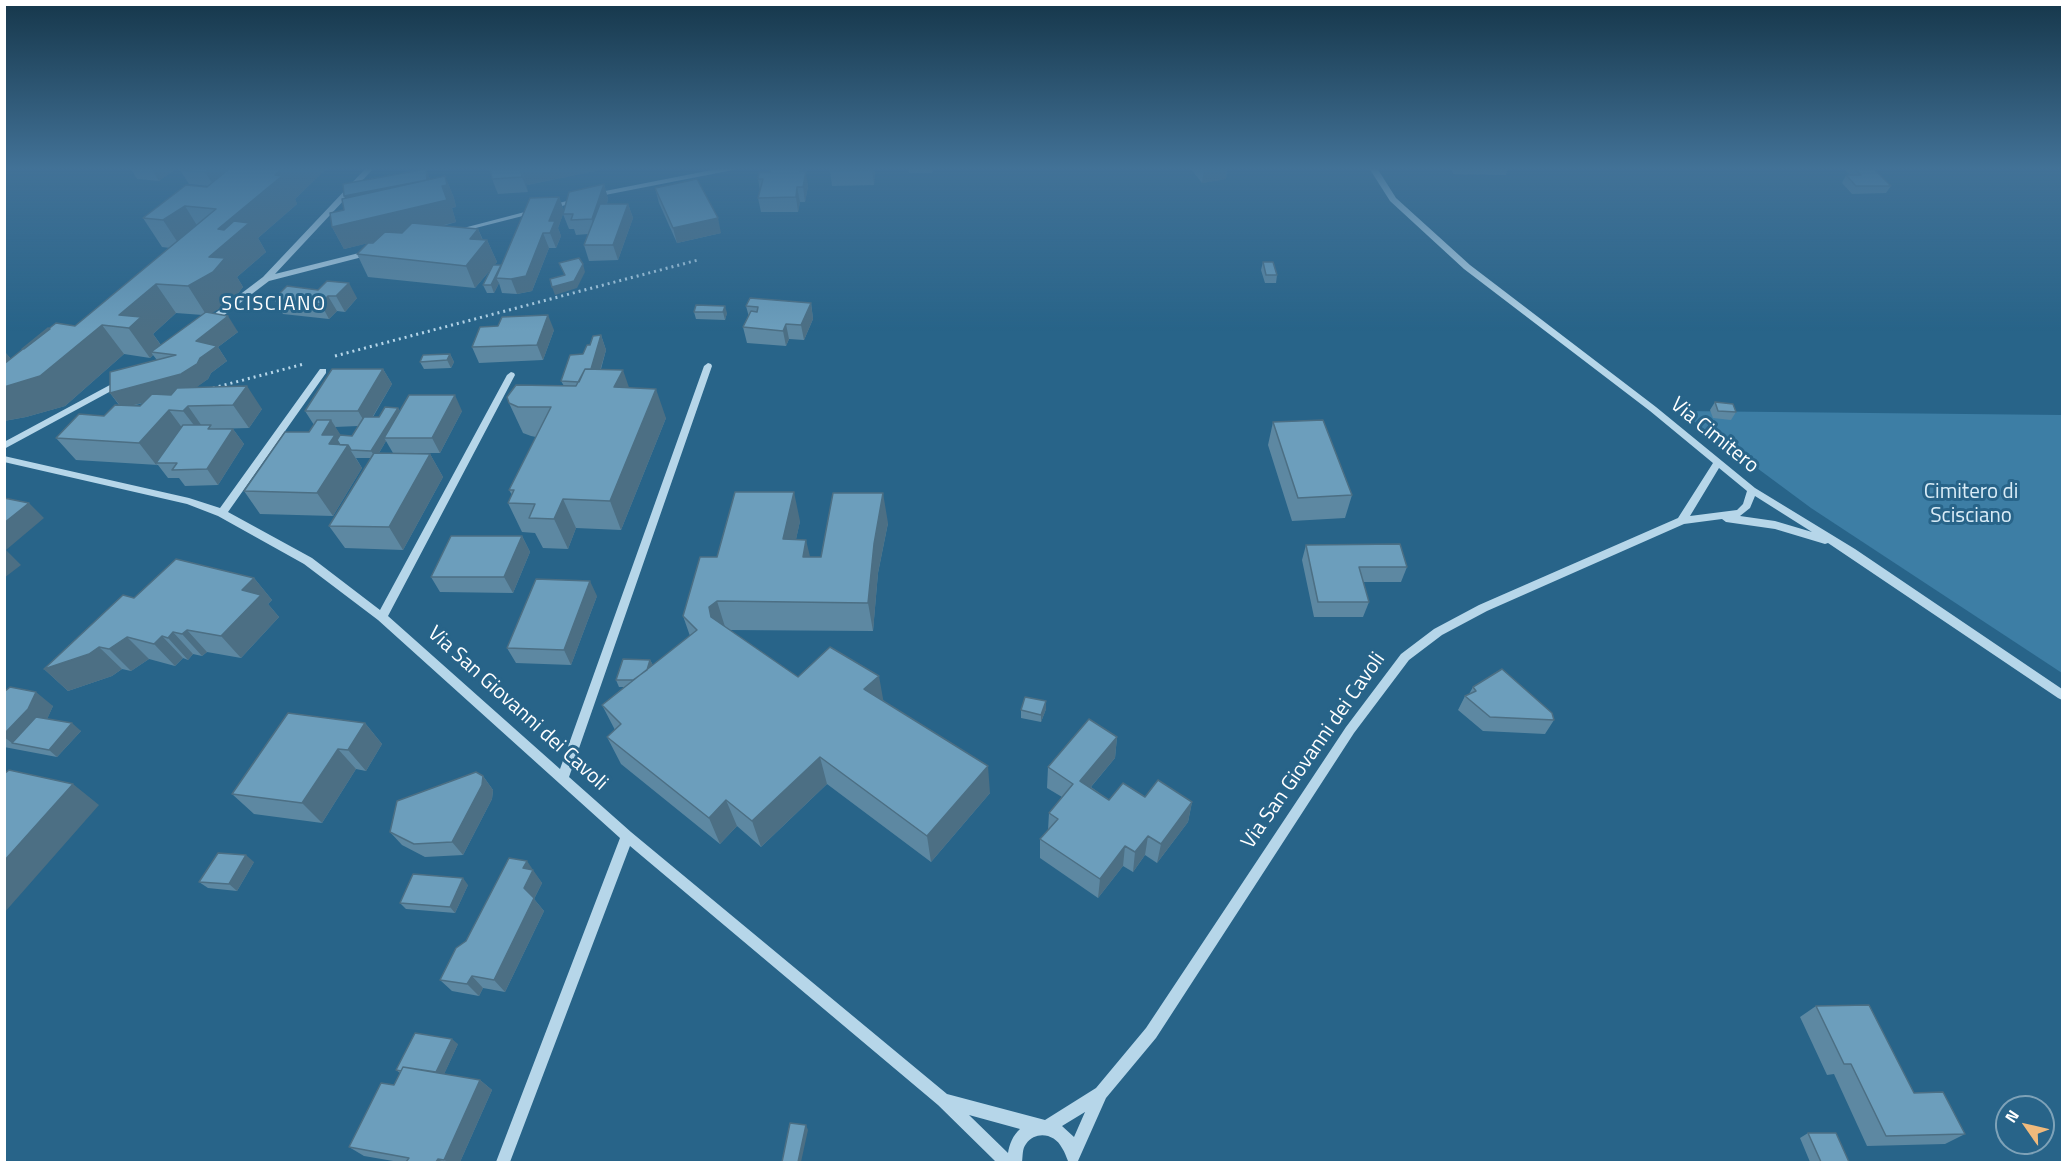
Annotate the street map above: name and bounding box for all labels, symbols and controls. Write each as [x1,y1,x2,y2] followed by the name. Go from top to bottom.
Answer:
[221,293,327,317] district label: SCISCIANO
[1665,393,1763,479] street label: Via Cimitero
[1924,480,2018,530] park label: Cimitero di Scisciano
[422,621,612,797] street label: Via San Giovanni dei Cavoli
[1237,648,1391,854] street label: Via San Giovanni dei Cavoli
[1995,1095,2055,1155] north arrow
[1999,1105,2025,1127] text: N

